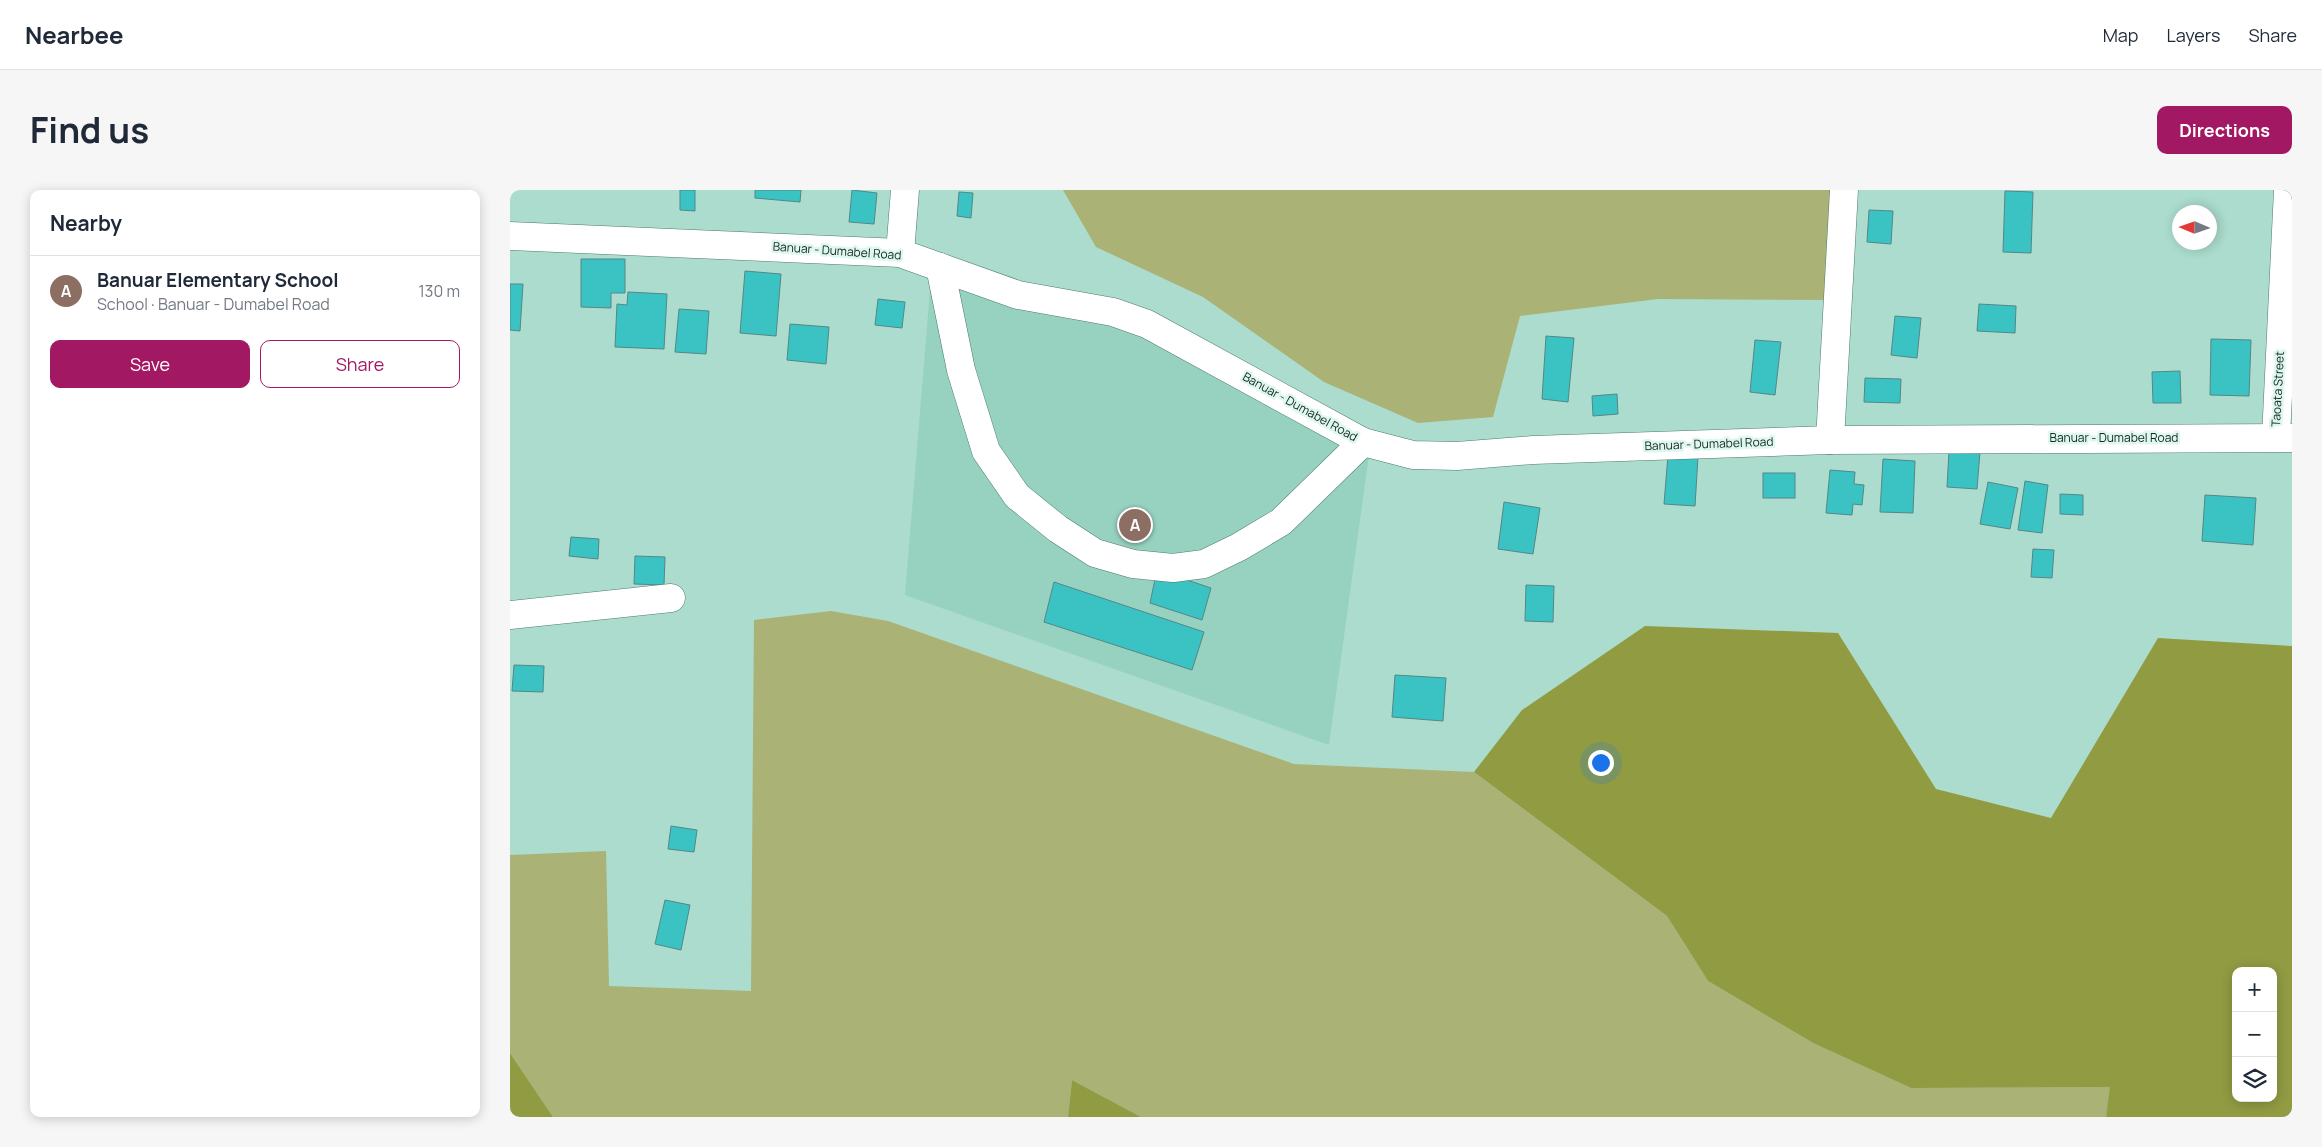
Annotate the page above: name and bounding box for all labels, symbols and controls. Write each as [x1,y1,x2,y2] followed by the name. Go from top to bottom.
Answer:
[25,18,124,51] text: Nearbee
[2103,23,2138,47] text: Map
[2166,23,2220,47] text: Layers
[2248,23,2297,47] text: Share
[30,106,149,154] text: Find us
[2157,106,2292,154] button: Directions
[2172,205,2217,250] north arrow
[50,209,122,237] text: Nearby
[772,238,902,263] street label: Banuar - Dumabel Road
[97,267,339,293] text: Banuar Elementary School
[61,280,71,302] text: A
[418,280,460,302] text: 130 m
[97,293,330,315] text: School · Banuar - Dumabel Road
[50,340,250,388] button: Save
[260,340,460,388] button: Share
[2267,350,2288,427] street label: Taoata Street
[1240,368,1361,445] street label: Banuar - Dumabel Road
[2050,429,2178,446] street label: Banuar - Dumabel Road
[1644,433,1774,454] street label: Banuar - Dumabel Road
[1119,506,1151,544] pin: A
[1588,750,1614,776] your location
[2232,967,2277,1102] map controls
[2232,967,2277,1012] button: +
[2232,1012,2277,1057] button: −
[2232,1057,2277,1102] button: layers

